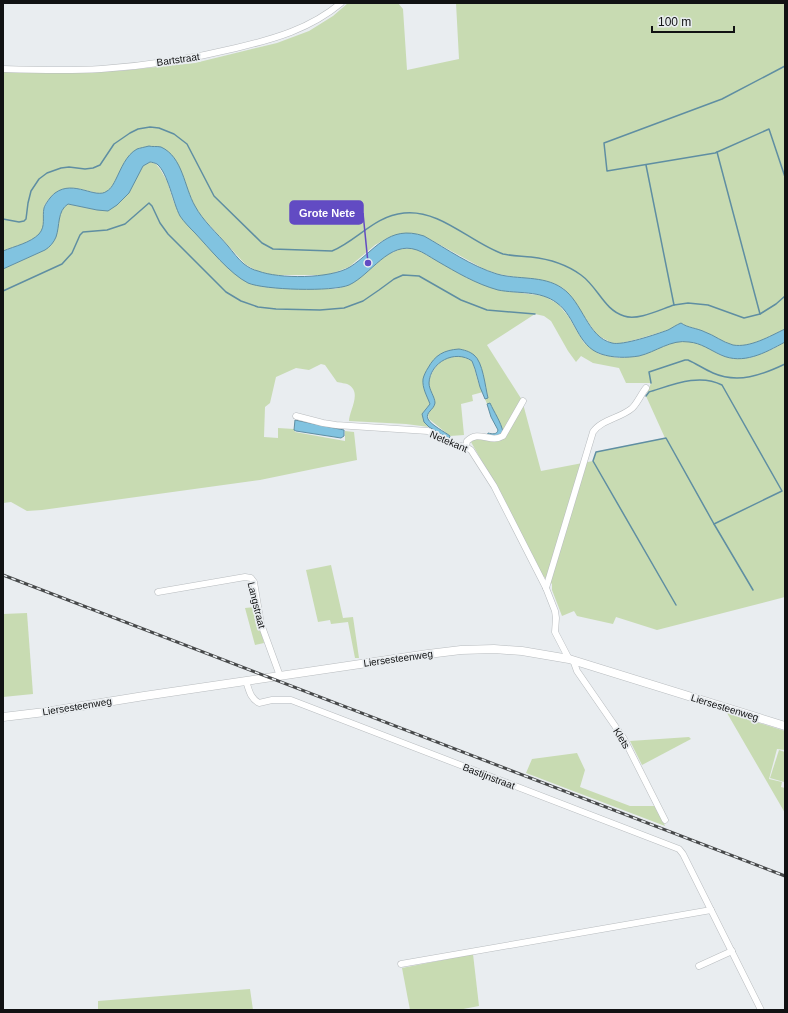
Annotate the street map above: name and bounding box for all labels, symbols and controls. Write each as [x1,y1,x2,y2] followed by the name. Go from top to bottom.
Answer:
[652,8,734,34] scale bar
[658,15,691,29] text: 100 m
[156,51,201,68] street label: Bartstraat
[290,201,363,224] callout: Grote Nete
[299,207,355,219] text: Grote Nete
[428,429,470,454] street label: Netekant
[245,581,268,630] street label: Langstraat
[363,648,434,669] street label: Liersesteenweg
[690,692,760,723] street label: Liersesteenweg
[42,696,113,717] street label: Liersesteenweg
[611,726,632,751] street label: Klets
[461,761,517,792] street label: Bastijnstraat

